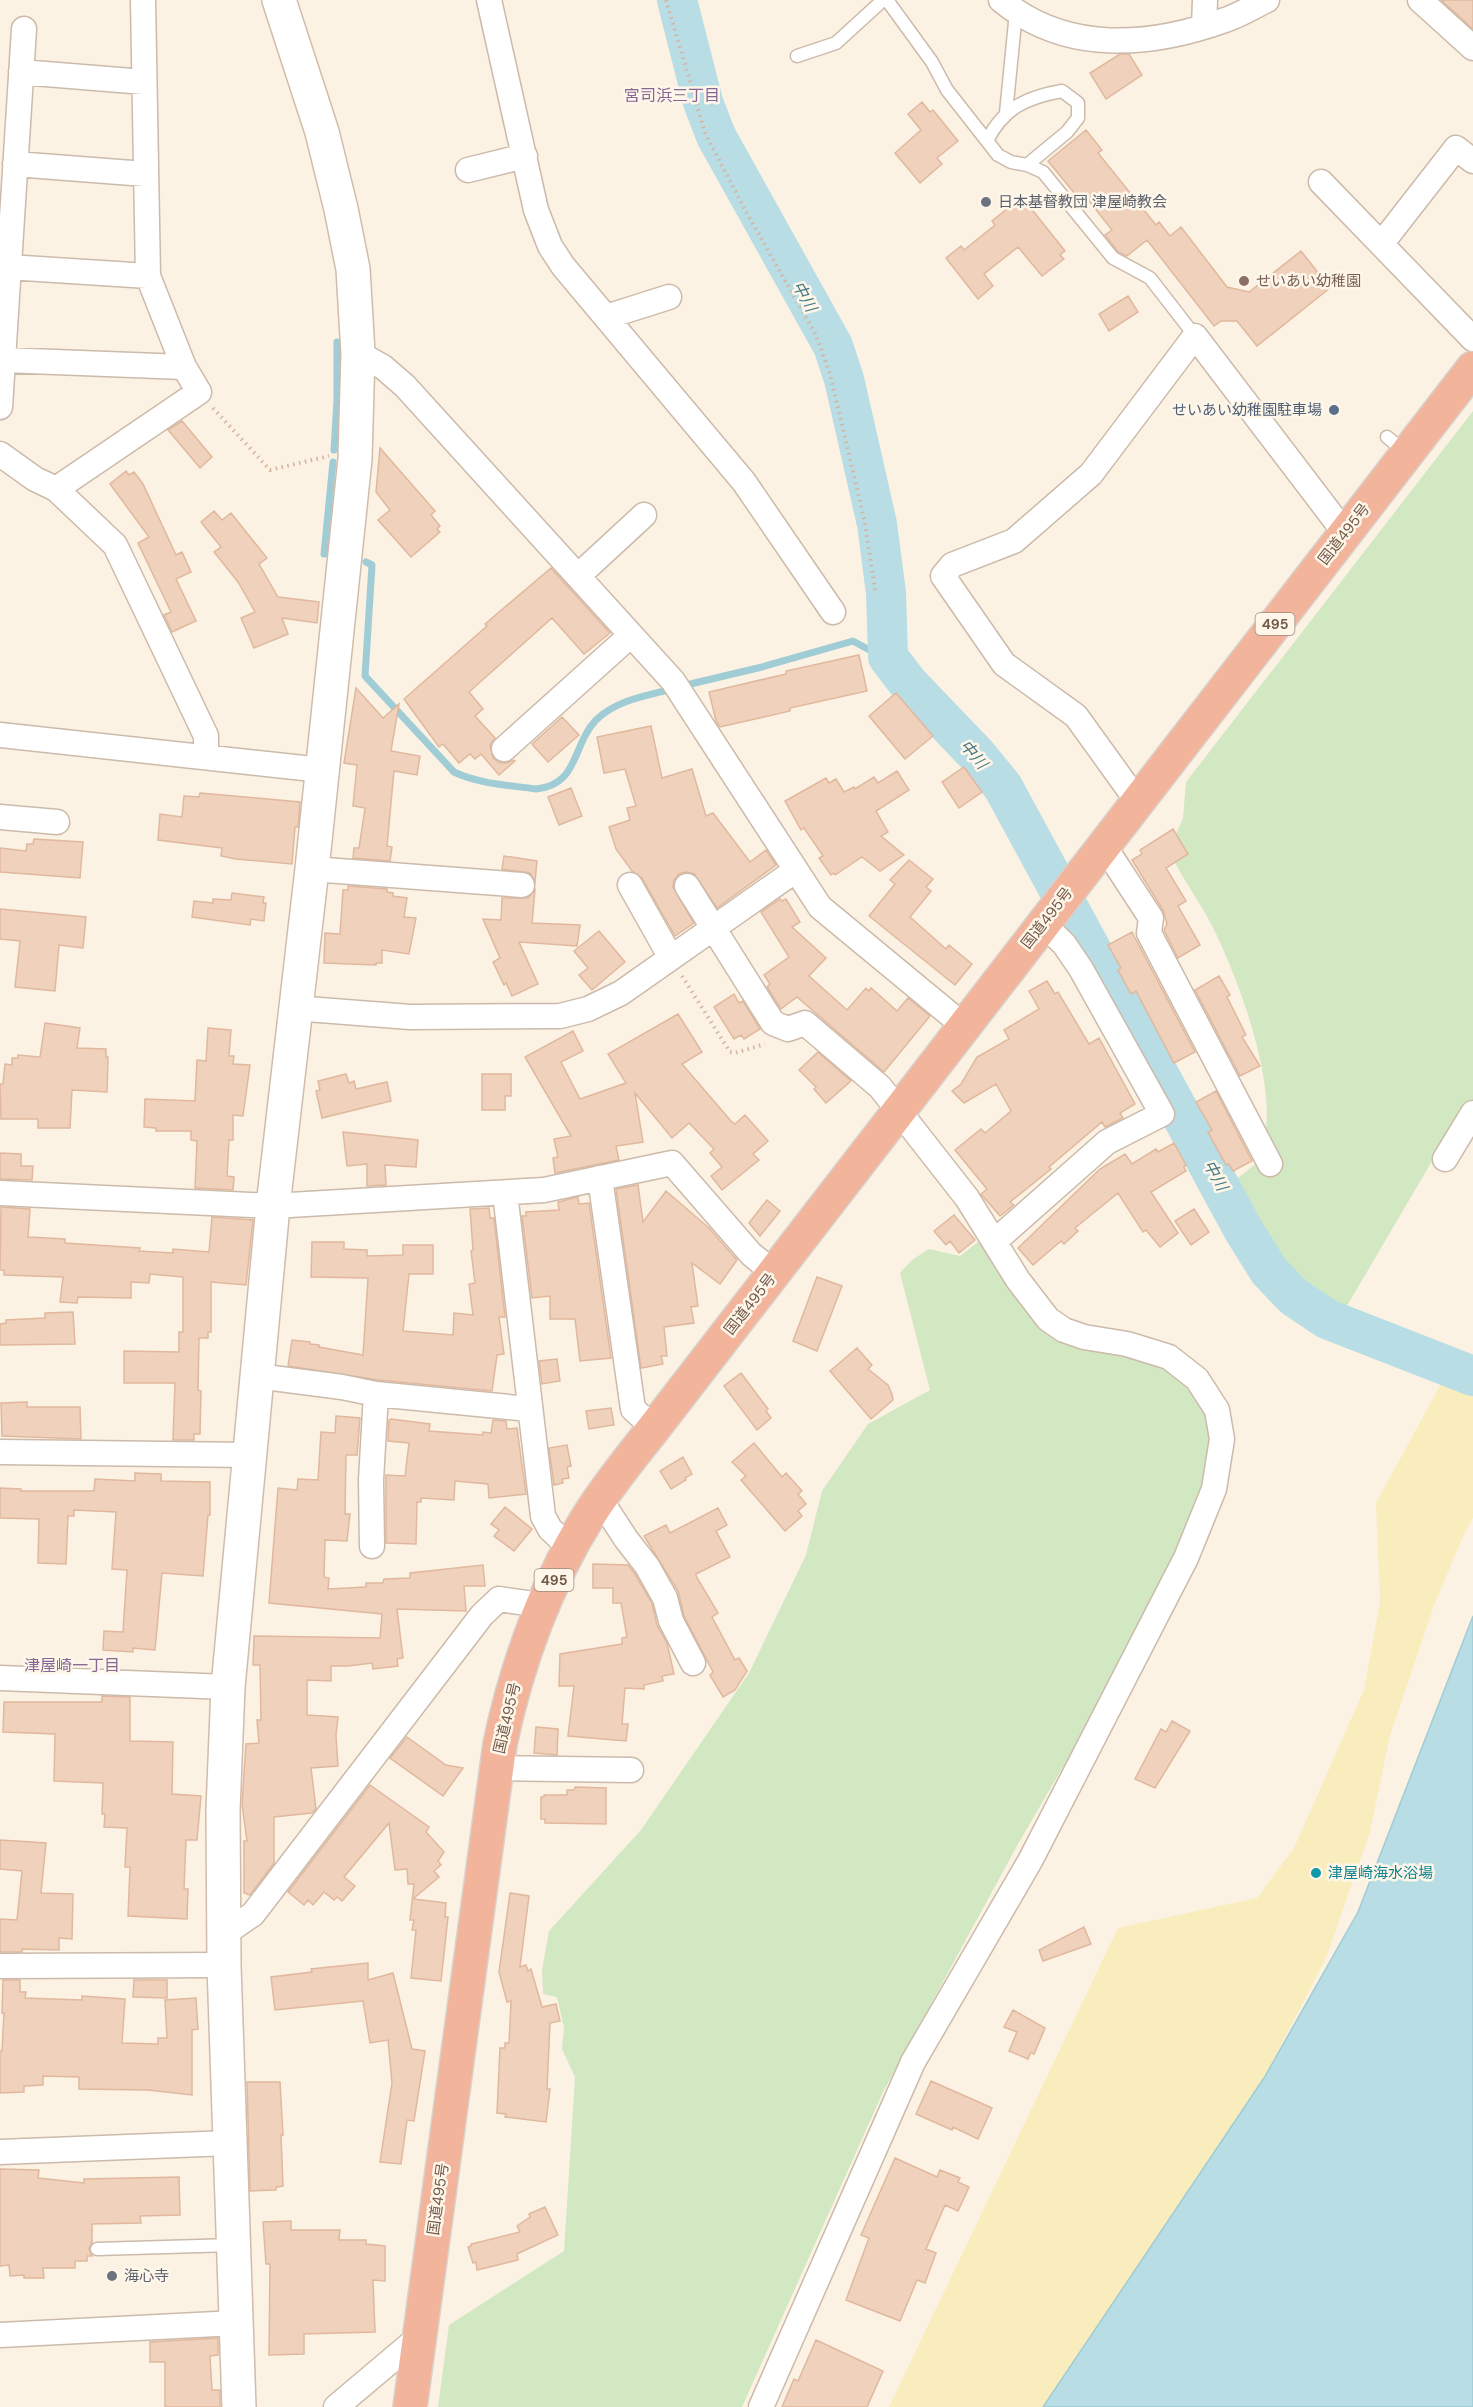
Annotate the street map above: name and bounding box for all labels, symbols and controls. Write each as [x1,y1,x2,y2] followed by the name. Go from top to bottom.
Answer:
[624,85,720,106] district label: 宮司浜三丁目
[998,192,1167,212] place label: 日本基督教団 津屋崎教会
[979,195,993,209] marker: 日本基督教団 津屋崎教会
[1256,271,1361,291] place label: せいあい幼稚園
[1237,274,1251,288] marker: せいあい幼稚園
[788,277,822,317] water label: 中川
[1172,400,1322,420] place label: せいあい幼稚園駐車場
[1327,403,1341,417] marker: せいあい幼稚園駐車場
[1314,499,1374,569] street label: 国道495号
[1256,613,1294,635] road number: 495
[955,735,993,775] water label: 中川
[1017,883,1077,953] street label: 国道495号
[1199,1156,1233,1196] water label: 中川
[720,1269,780,1339] street label: 国道495号
[534,1569,574,1591] road number: 495
[24,1655,120,1676] district label: 津屋崎一丁目
[489,1680,525,1756] street label: 国道495号
[1328,1863,1433,1883] place label: 津屋崎海水浴場
[1309,1866,1323,1880] marker: 津屋崎海水浴場
[423,2162,453,2236] street label: 国道495号
[124,2266,169,2286] place label: 海心寺
[105,2269,119,2283] marker: 海心寺

